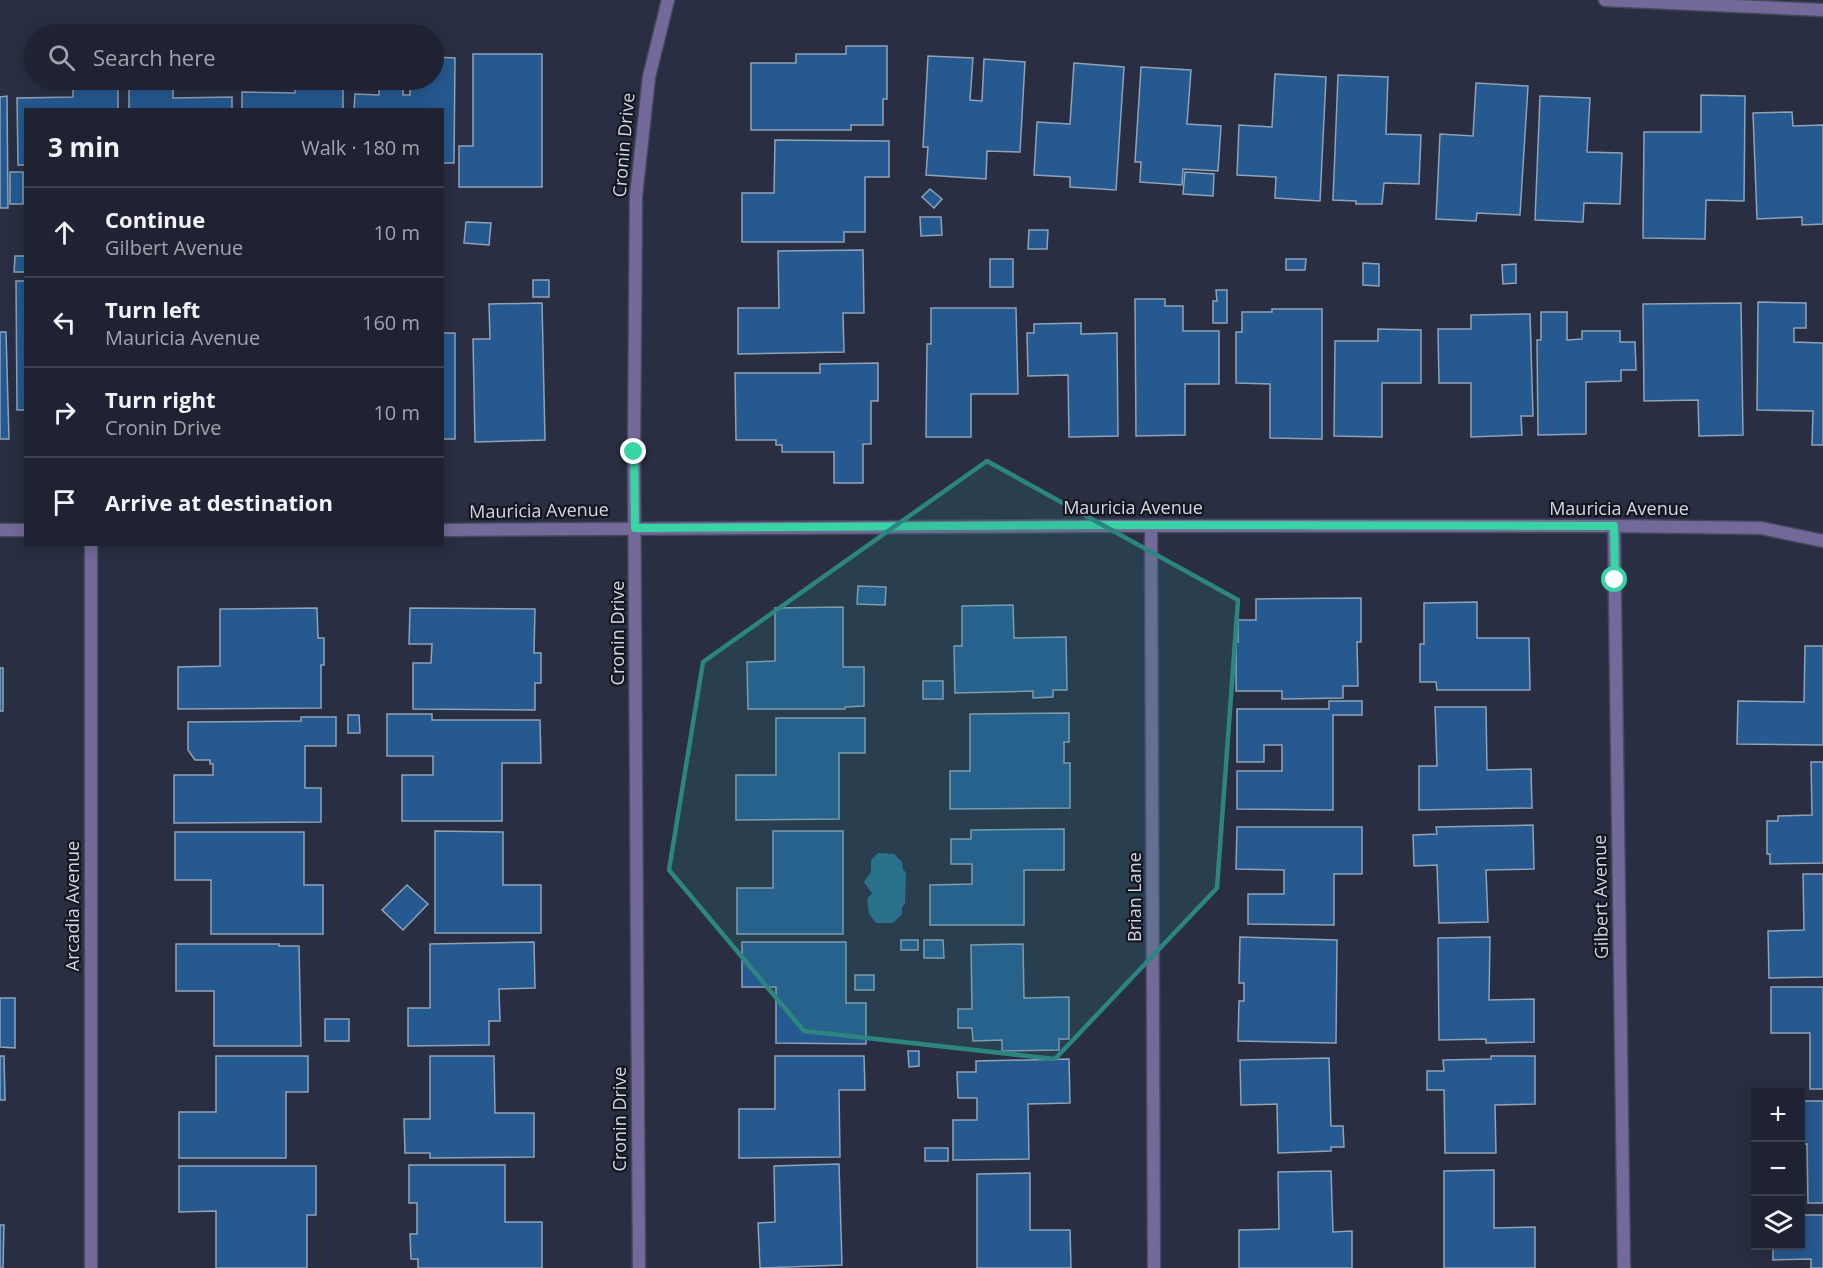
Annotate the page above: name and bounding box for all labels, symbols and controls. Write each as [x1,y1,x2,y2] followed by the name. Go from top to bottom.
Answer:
[24,24,444,90] search box
[45,41,78,74] icon: search
[93,42,216,72] text: Search here
[606,92,640,198] street label: Cronin Drive
[48,129,120,165] text: 3 min
[301,134,420,161] text: Walk · 180 m
[105,204,205,234] text: Continue
[48,216,81,249] icon: ahead
[373,219,420,246] text: 10 m
[105,234,243,261] text: Gilbert Avenue
[105,294,200,324] text: Turn left
[48,306,81,339] icon: left
[362,309,420,336] text: 160 m
[105,324,260,351] text: Mauricia Avenue
[105,384,216,414] text: Turn right
[48,396,81,429] icon: right
[373,399,420,426] text: 10 m
[105,414,222,441] text: Cronin Drive
[620,438,646,464] route end
[48,486,81,519] icon: arrive
[105,487,333,517] text: Arrive at destination
[1063,495,1203,519] street label: Mauricia Avenue
[1549,496,1689,520] street label: Mauricia Avenue
[469,497,609,523] street label: Mauricia Avenue
[1601,566,1627,592] route start
[605,581,629,685] street label: Cronin Drive
[1587,835,1613,959] street label: Gilbert Avenue
[60,841,84,971] street label: Arcadia Avenue
[1122,852,1146,942] street label: Brian Lane
[607,1067,631,1171] street label: Cronin Drive
[1751,1088,1805,1250] map controls
[1751,1088,1805,1142] button: +
[1751,1142,1805,1196] button: −
[1751,1196,1805,1250] button: layers

